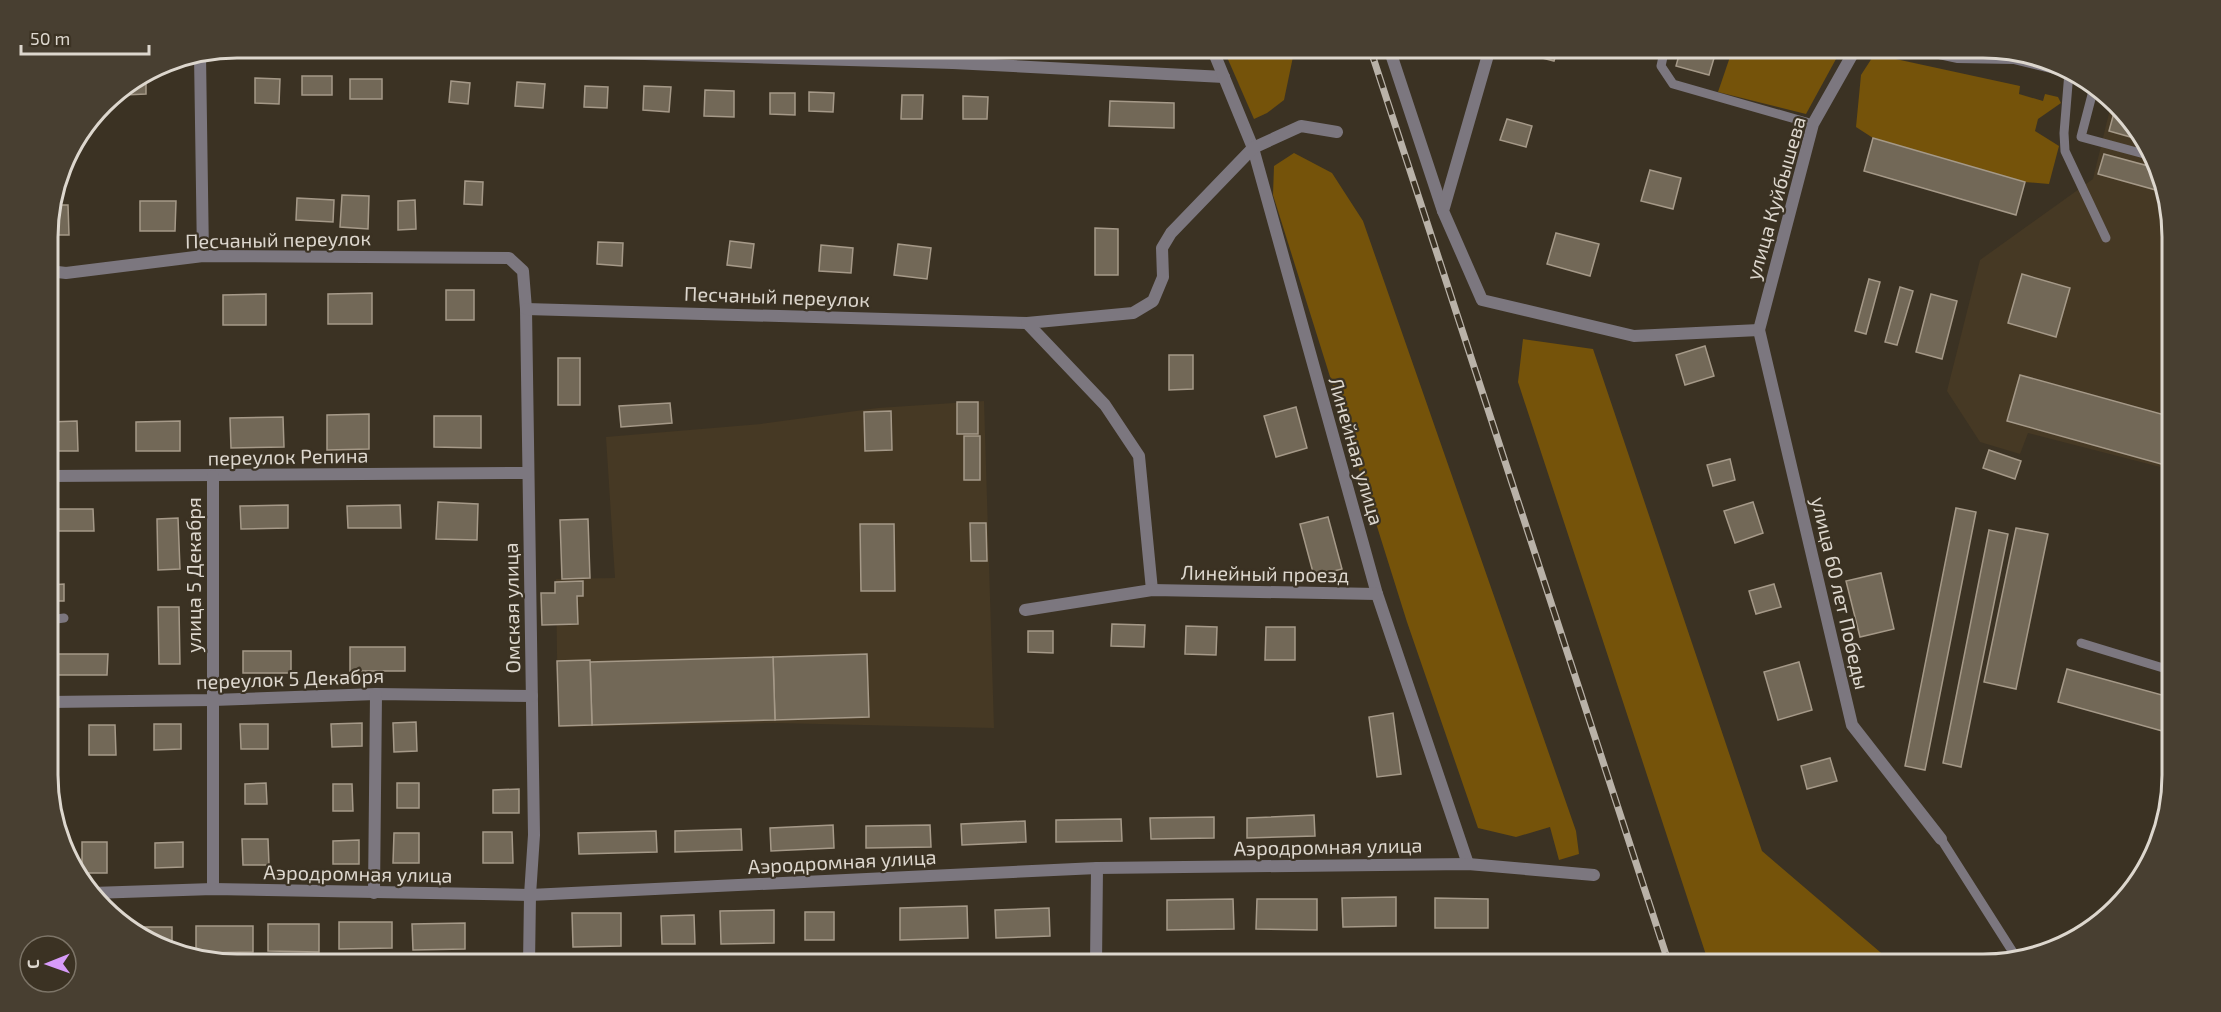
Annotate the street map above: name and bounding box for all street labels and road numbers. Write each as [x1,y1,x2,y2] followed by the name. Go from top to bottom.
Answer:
[1740,113,1811,283] street label: улица Куйбышева
[185,225,371,254] street label: Песчаный переулок
[684,281,871,312] street label: Песчаный переулок
[1323,374,1390,528] street label: Линейная улица
[207,443,369,470] street label: переулок Репина
[1806,494,1875,692] street label: улица 60 лет Победы
[181,497,206,653] street label: улица 5 Декабря
[498,542,525,674] street label: Омская улица
[1181,560,1349,586] street label: Линейный проезд
[196,663,384,694] street label: переулок 5 Декабря
[1233,832,1423,861] street label: Аэродромная улица
[747,844,937,879] street label: Аэродромная улица
[263,859,453,888] street label: Аэродромная улица

